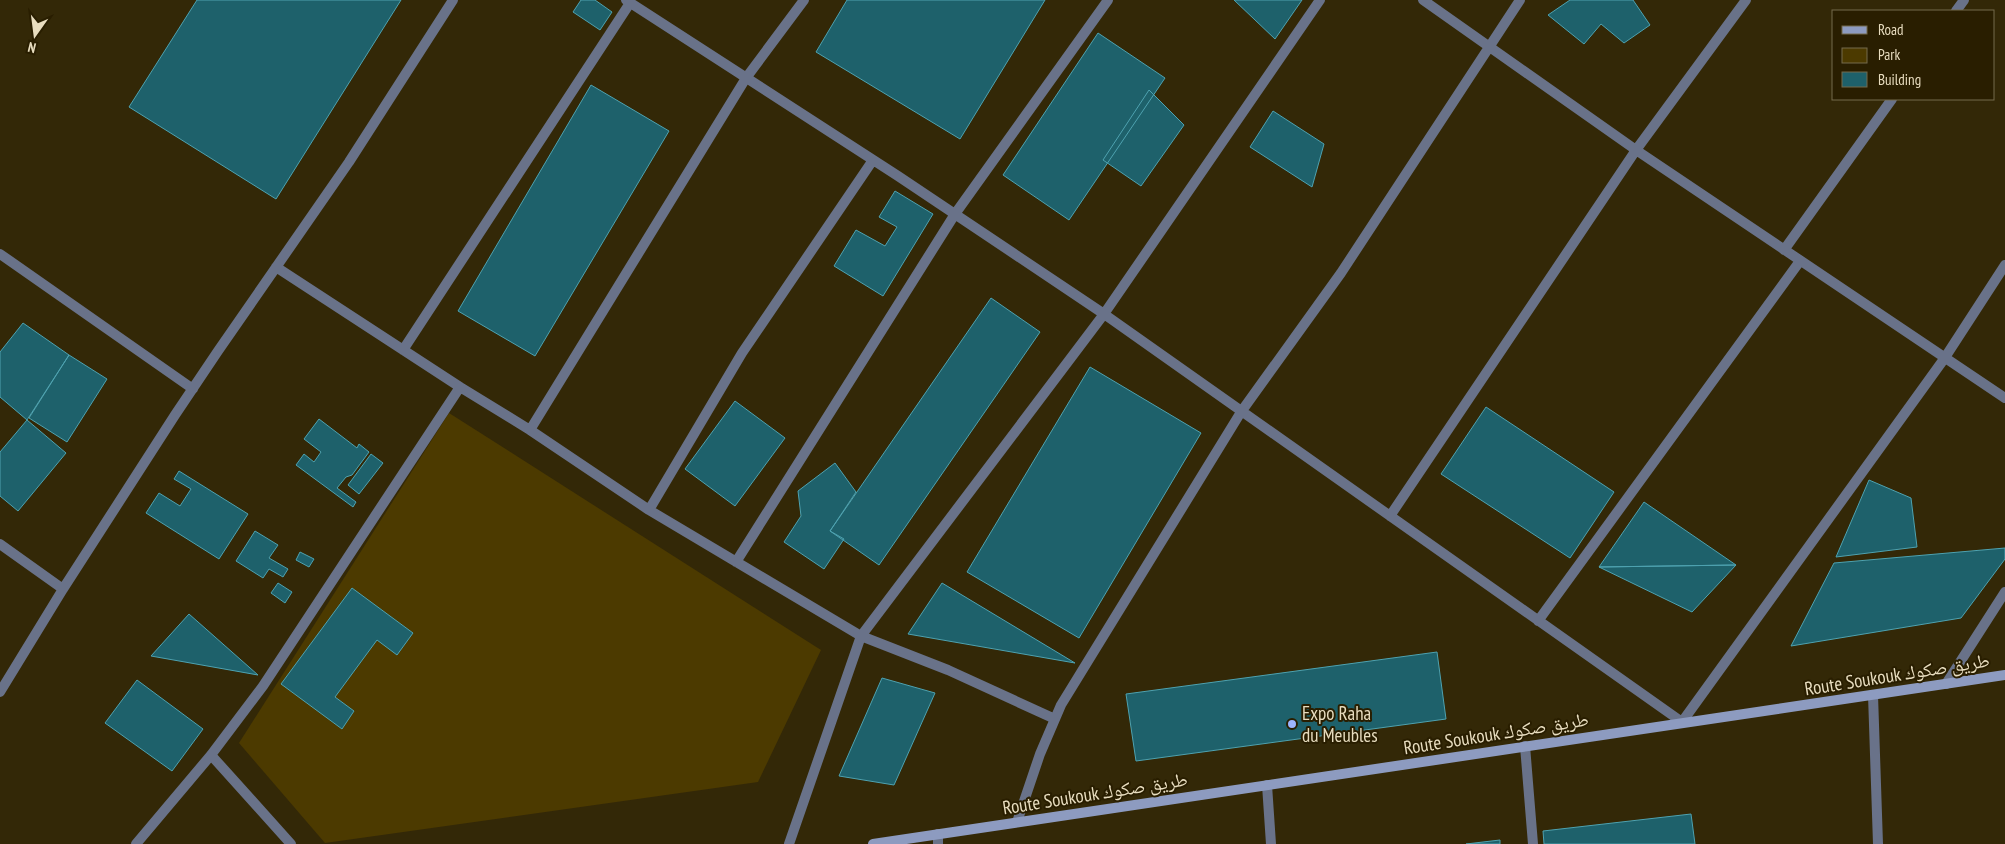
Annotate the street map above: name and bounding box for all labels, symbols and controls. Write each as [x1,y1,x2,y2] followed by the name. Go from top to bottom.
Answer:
[10,10,60,60] north arrow
[1832,10,1995,100] legend
[1878,20,1904,39] text: Road
[26,38,38,57] text: N
[1878,45,1900,64] text: Park
[1878,70,1921,89] text: Building
[1803,648,1991,700] street label: Route Soukouk طريق صكوك
[1302,701,1378,747] place label: Expo Raha du Meubles
[1402,707,1590,759] street label: Route Soukouk طريق صكوك
[1286,718,1298,730] marker: Expo Raha du Meubles
[1001,767,1189,819] street label: Route Soukouk طريق صكوك

